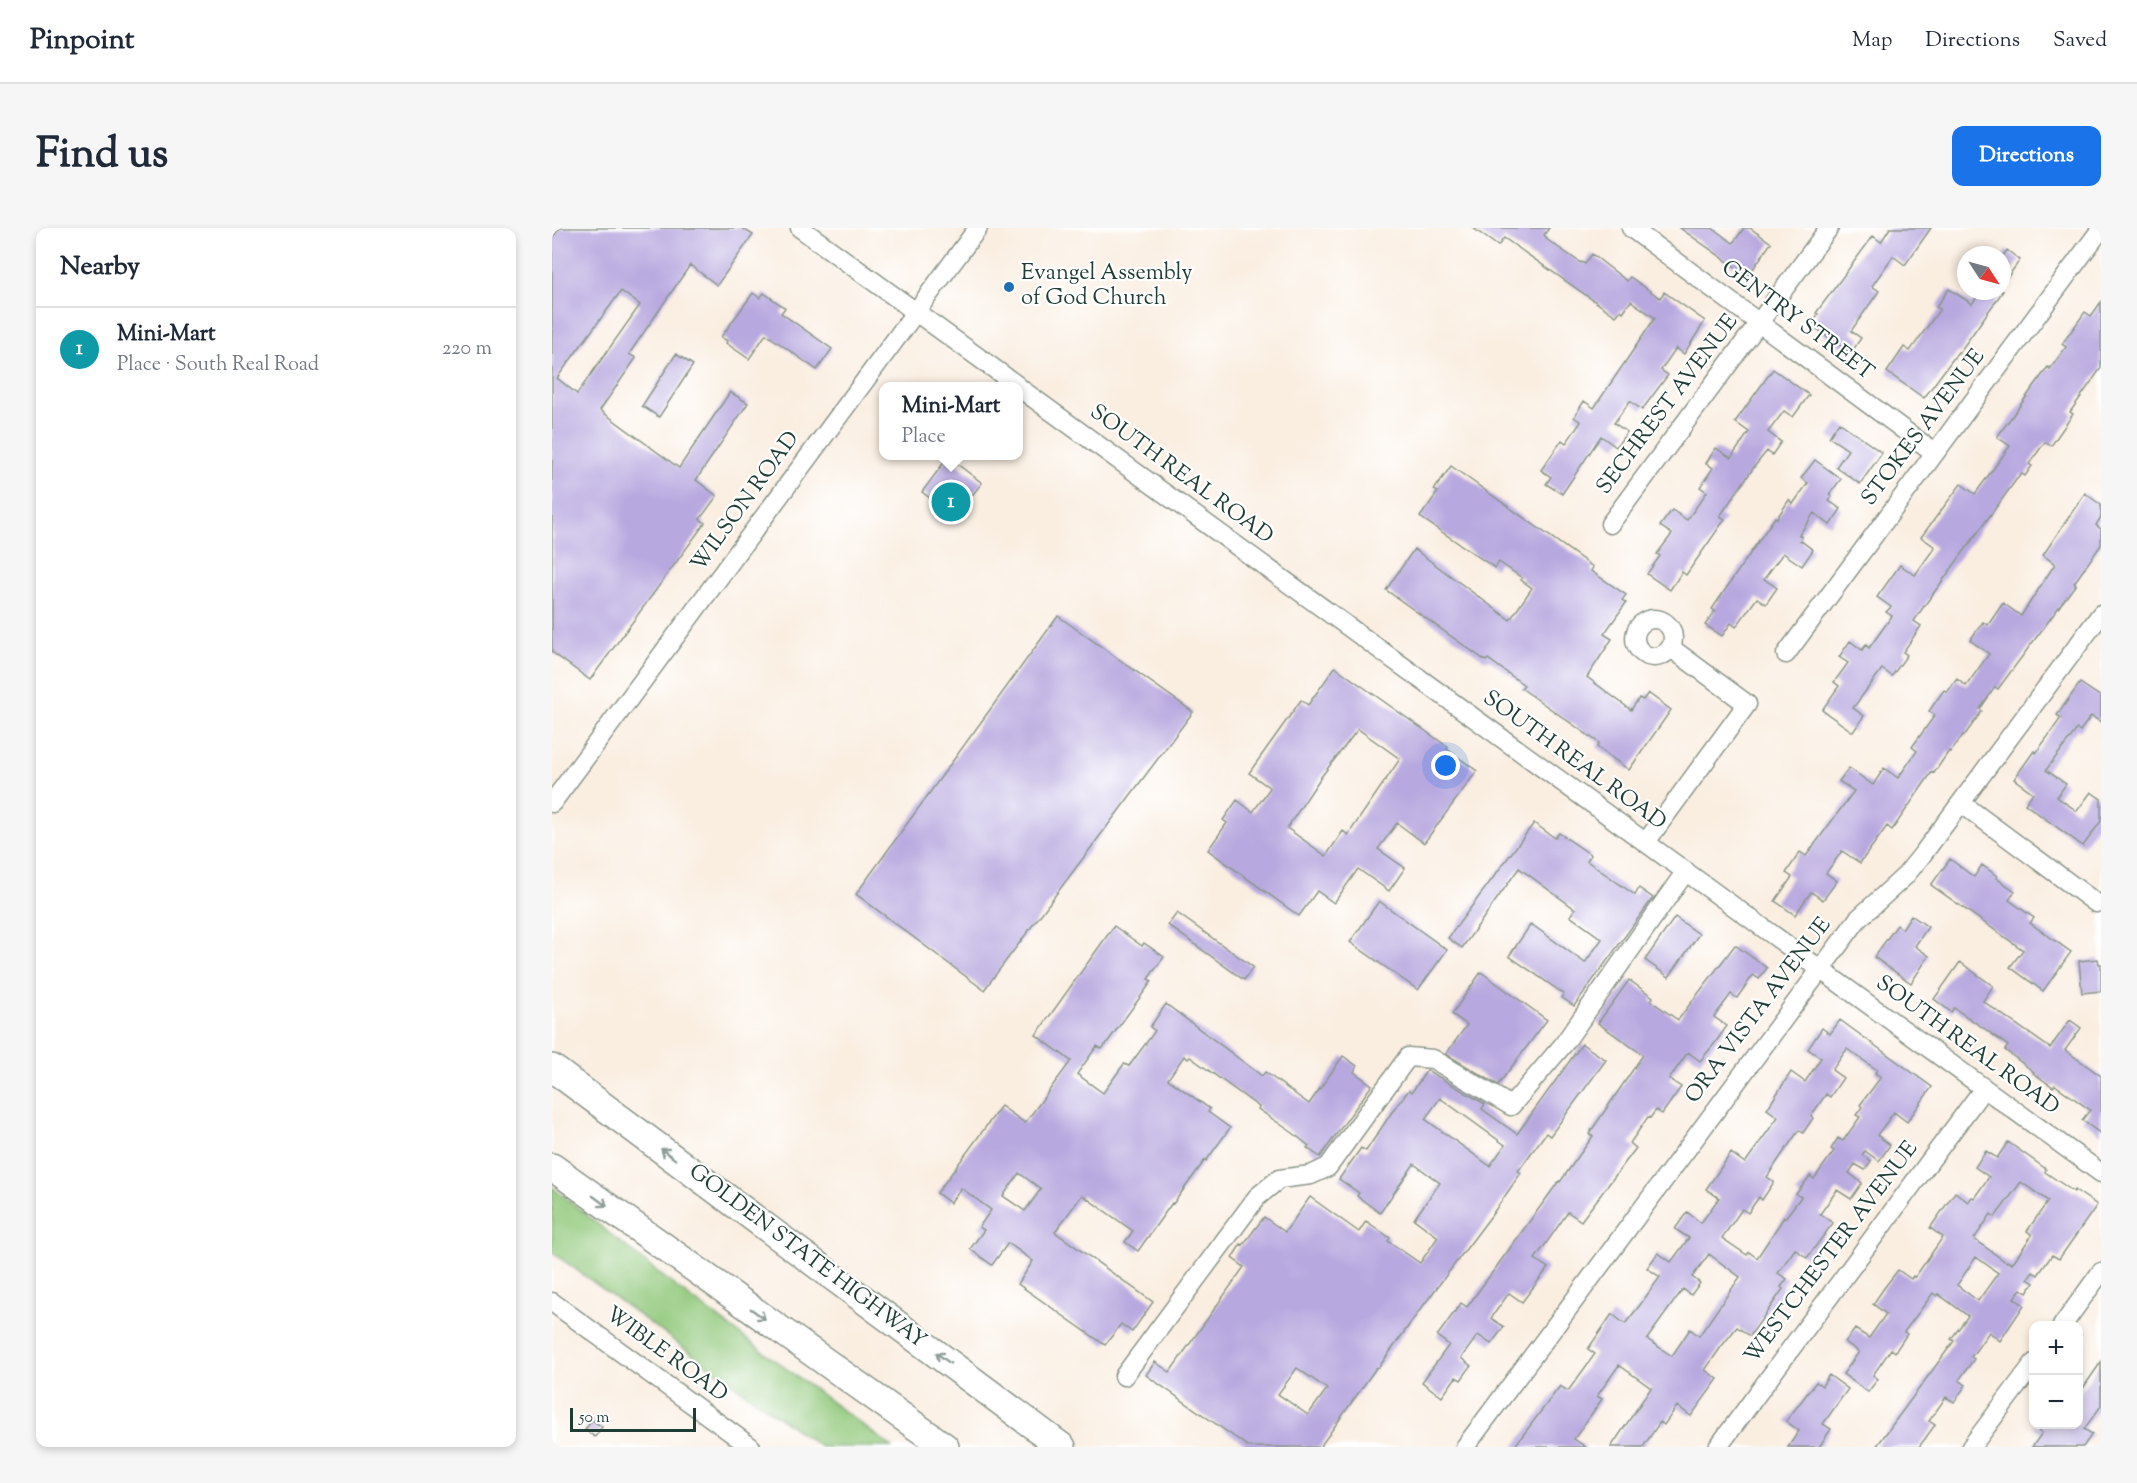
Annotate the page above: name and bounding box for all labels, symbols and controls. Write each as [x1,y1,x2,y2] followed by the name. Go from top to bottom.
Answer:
[30,21,134,61] text: Pinpoint
[1852,26,1892,56] text: Map
[1925,26,2020,56] text: Directions
[2053,26,2107,56] text: Saved
[36,126,168,186] text: Find us
[1952,126,2101,186] button: Directions
[1957,246,2011,300] north arrow
[60,249,140,286] text: Nearby
[1714,253,1881,389] street label: GENTRY STREET
[1021,258,1193,315] place label: Evangel Assembly of God Church
[1002,280,1016,294] marker: Evangel Assembly of God Church
[1589,308,1747,502] street label: SECHREST AVENUE
[117,319,216,351] text: Mini-Mart
[76,335,83,364] text: 1
[442,335,492,364] text: 220 m
[1854,343,1994,513] street label: STOKES AVENUE
[117,351,319,380] text: Place · South Real Road
[879,382,1023,460] popup
[902,391,1000,423] text: Mini-Mart
[1082,397,1280,553] street label: SOUTH REAL ROAD
[902,423,946,452] text: Place
[684,425,808,579] street label: WILSON ROAD
[932,480,970,524] pin: 1
[1475,683,1673,839] street label: SOUTH REAL ROAD
[1431,751,1460,780] your location
[1678,911,1840,1111] street label: ORA VISTA AVENUE
[1868,968,2066,1124] street label: SOUTH REAL ROAD
[1737,1135,1927,1371] street label: WESTCHESTER AVENUE
[661,1148,677,1160] one-way arrow
[681,1157,933,1357] street label: GOLDEN STATE HIGHWAY
[591,1195,607,1207] one-way arrow
[598,1299,734,1411] street label: WIBLE ROAD
[750,1308,766,1320] one-way arrow
[2029,1321,2083,1429] map controls
[2029,1321,2083,1375] button: +
[935,1352,951,1365] one-way arrow
[2029,1375,2083,1429] button: −
[570,1405,696,1432] scale bar
[579,1407,610,1430] text: 50 m

